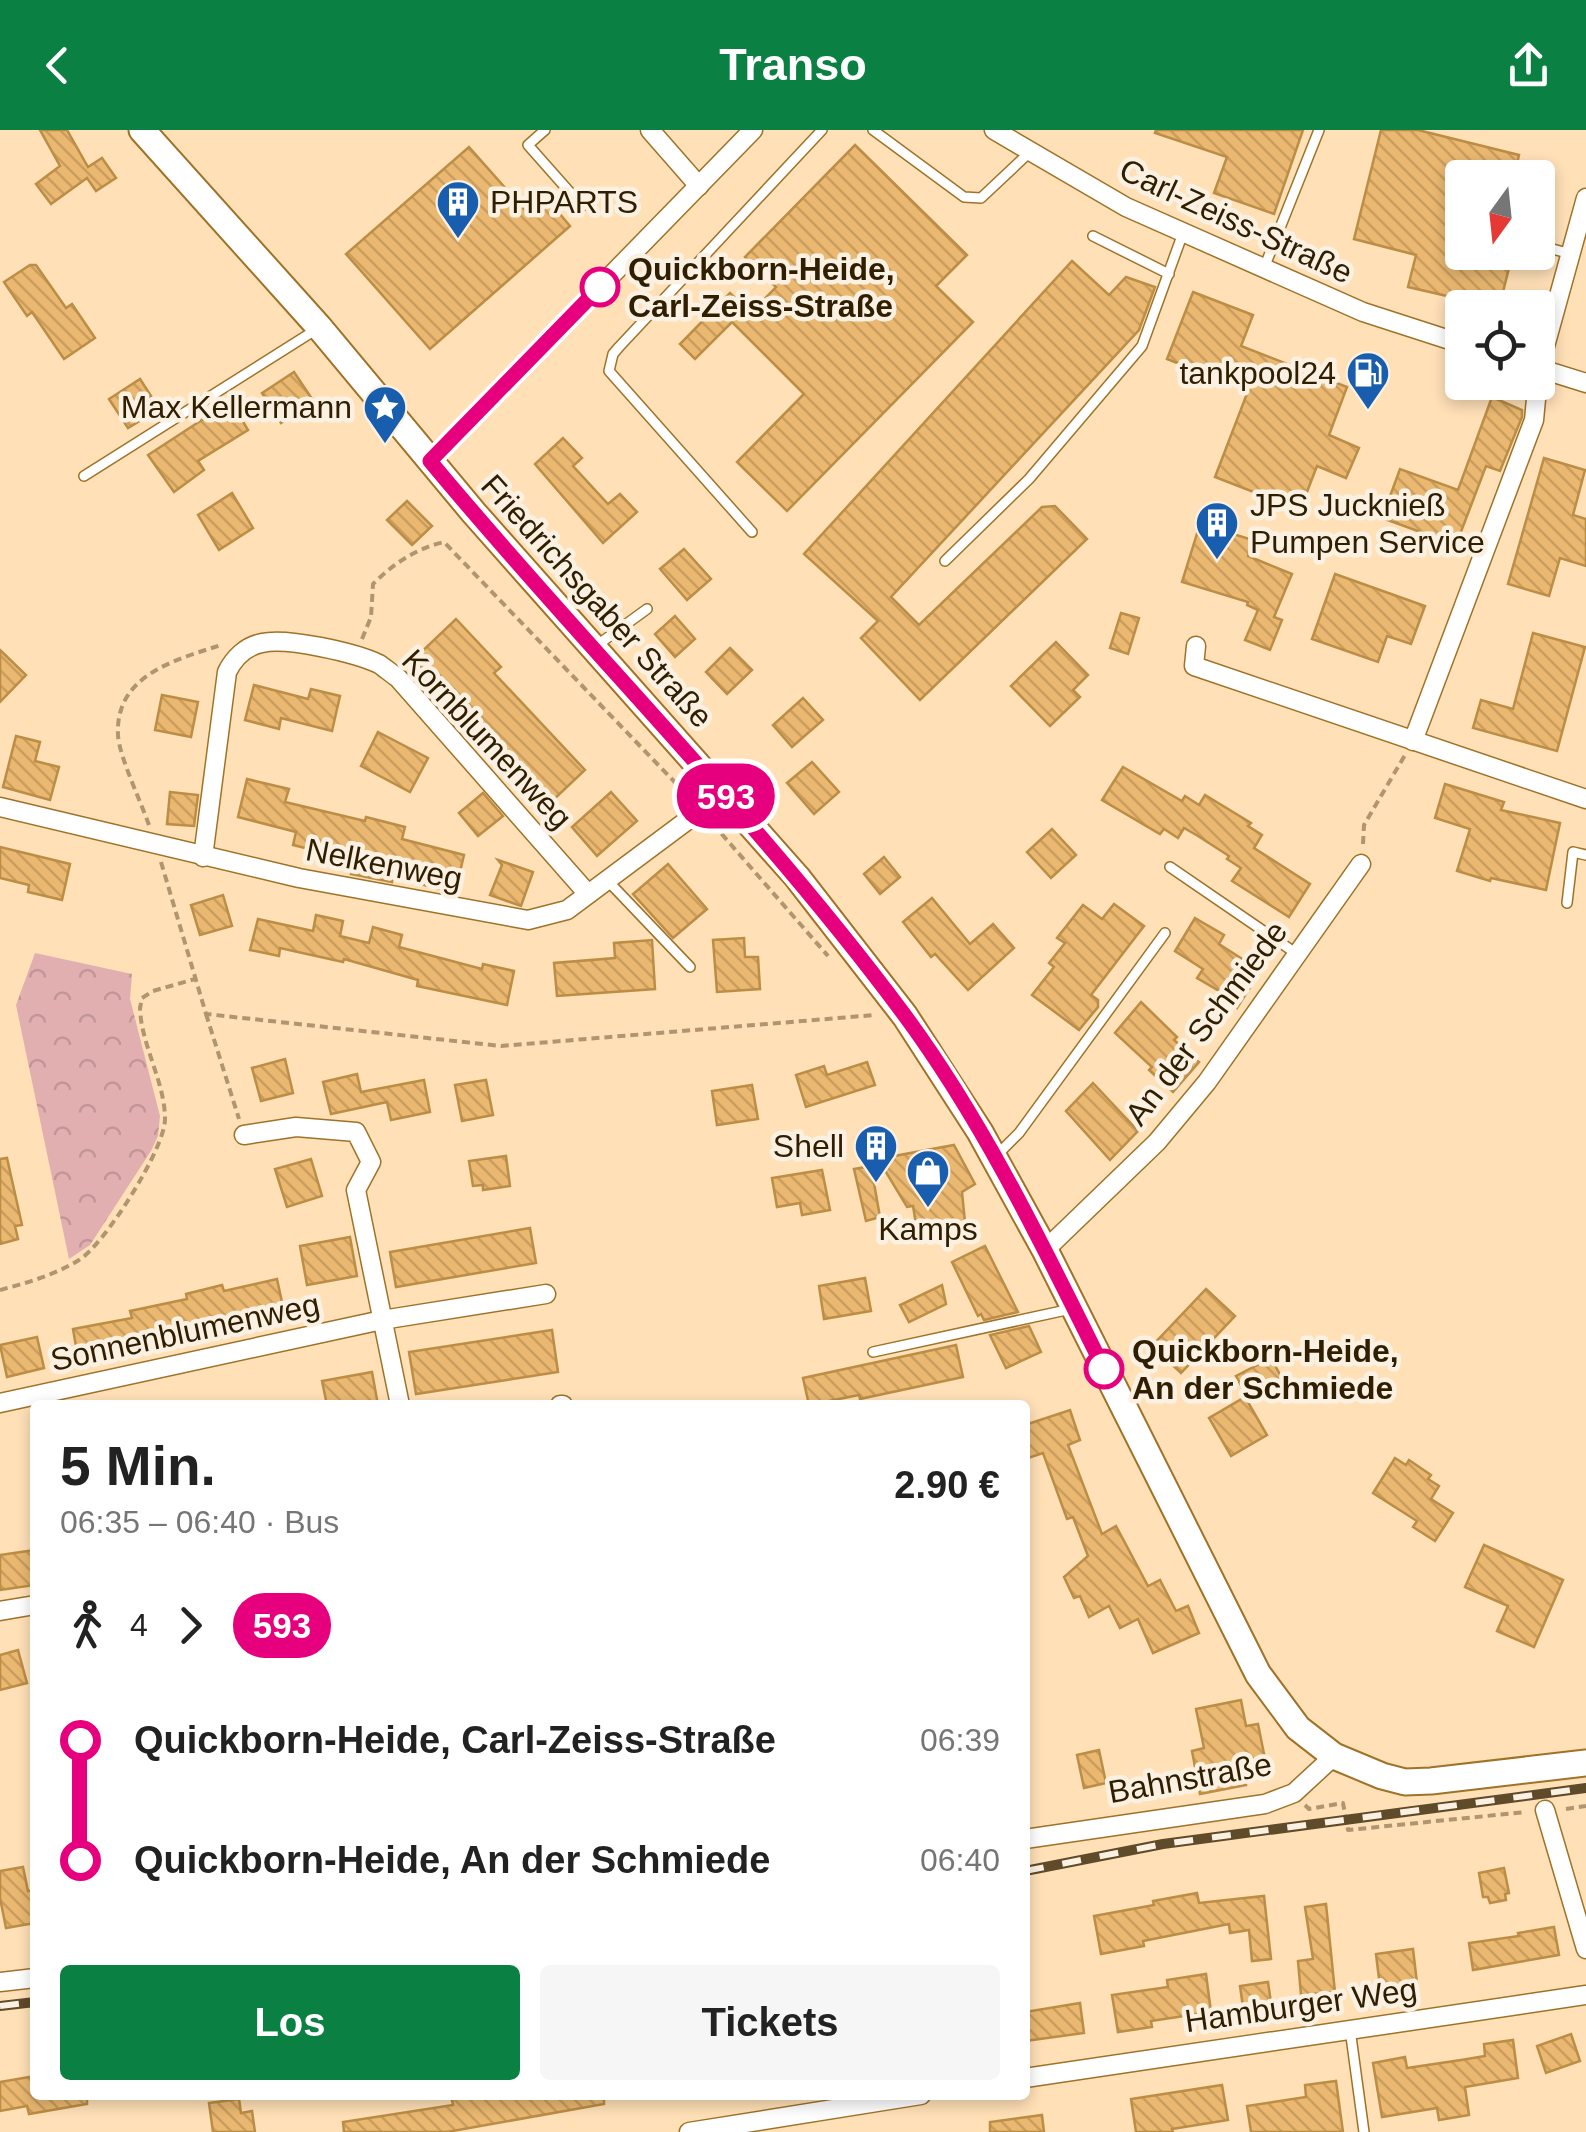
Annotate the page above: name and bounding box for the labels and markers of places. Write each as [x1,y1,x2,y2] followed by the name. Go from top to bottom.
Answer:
[435,179,481,240] building icon: PHPARTS
[490,184,638,220] place label: PHPARTS
[628,251,895,324] place label: Quickborn-Heide, Carl-Zeiss-Straße
[581,268,619,306] marker: Quickborn-Heide, Carl-Zeiss-Straße
[1345,350,1391,411] fuel station icon: tankpool24
[1179,355,1336,391] place label: tankpool24
[362,384,408,445] place icon: Max Kellermann
[121,389,352,425] place label: Max Kellermann
[1250,487,1485,560] place label: JPS Jucknieß Pumpen Service
[1194,500,1240,561] building icon: JPS Jucknieß Pumpen Service
[853,1123,899,1184] building icon: Shell
[773,1128,844,1164] place label: Shell
[905,1148,951,1209] shop icon: Kamps
[878,1211,978,1247] place label: Kamps
[1132,1333,1399,1406] place label: Quickborn-Heide, An der Schmiede
[1085,1350,1123,1388] marker: Quickborn-Heide, An der Schmiede

